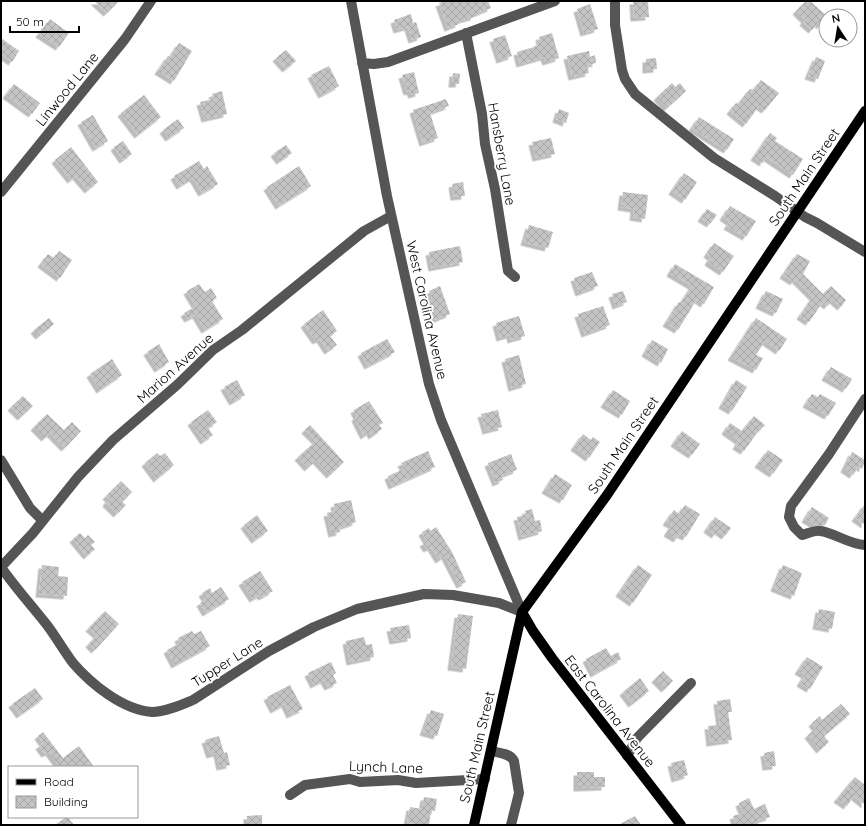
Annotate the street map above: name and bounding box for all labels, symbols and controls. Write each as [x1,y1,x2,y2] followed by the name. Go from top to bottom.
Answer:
[10,8,79,34] scale bar
[818,8,858,48] north arrow
[831,11,841,26] text: N
[16,14,44,29] text: 50 m
[32,48,102,130] street label: Linwood Lane
[484,101,520,207] street label: Hansberry Lane
[765,124,843,229] street label: South Main Street
[402,239,452,381] street label: West Carolina Avenue
[133,329,217,407] street label: Marion Avenue
[584,392,662,497] street label: South Main Street
[188,633,266,691] street label: Tupper Lane
[561,651,659,771] street label: East Carolina Avenue
[455,689,499,805] street label: South Main Street
[349,757,423,777] street label: Lynch Lane
[8,766,138,818] legend
[44,774,74,789] text: Road
[44,794,88,809] text: Building

